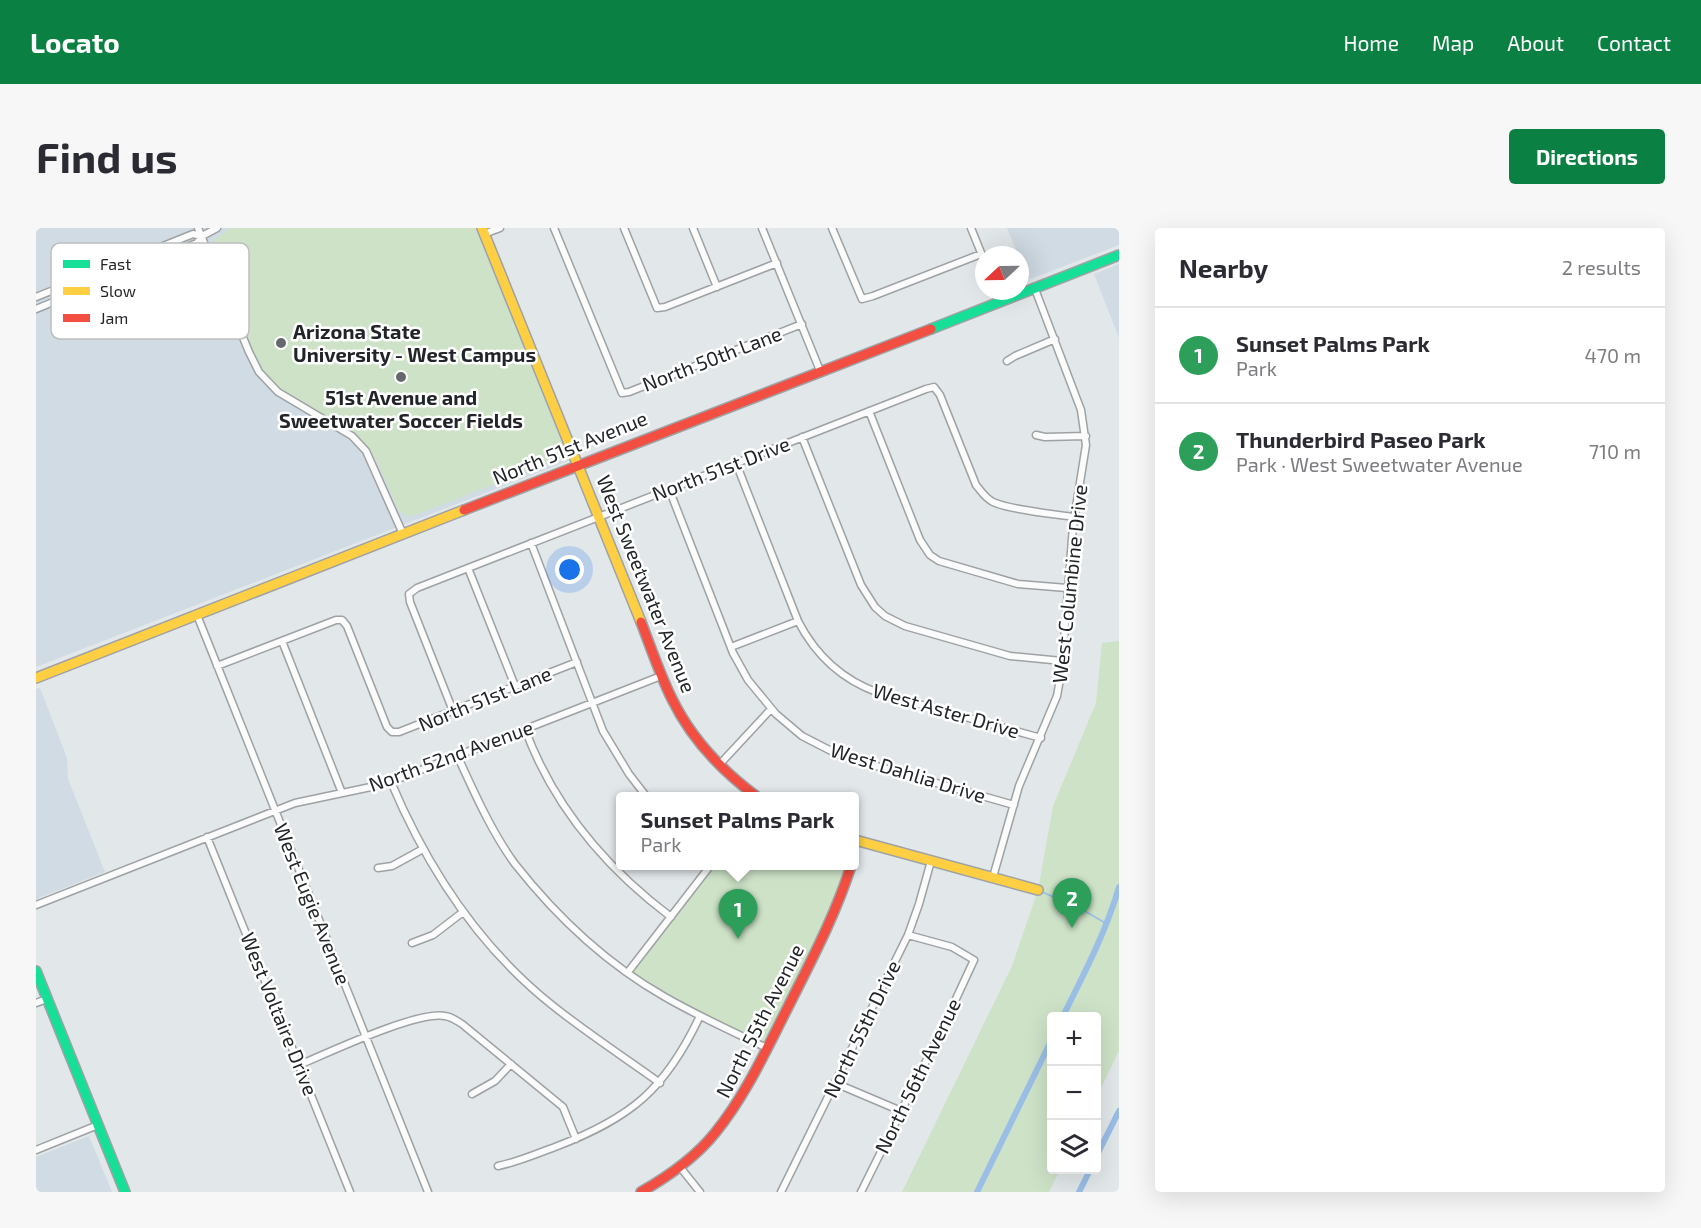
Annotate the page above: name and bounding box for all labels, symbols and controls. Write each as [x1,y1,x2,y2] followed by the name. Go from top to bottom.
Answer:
[30,25,120,59] text: Locato
[1343,30,1399,55] text: Home
[1432,30,1474,55] text: Map
[1507,30,1564,55] text: About
[1597,30,1671,55] text: Contact
[1509,129,1665,184] button: Directions
[36,131,178,181] text: Find us
[51,243,249,339] legend
[975,246,1029,300] north arrow
[1179,252,1268,283] text: Nearby
[100,254,131,273] text: Fast
[1562,255,1641,279] text: 2 results
[100,281,136,300] text: Slow
[100,308,128,327] text: Jam
[293,319,536,367] place label: Arizona State University - West Campus
[639,320,785,396] street label: North 50th Lane
[1236,330,1430,356] text: Sunset Palms Park
[274,336,288,350] marker: Arizona State University - West Campus
[1194,343,1203,367] text: 1
[1584,343,1641,367] text: 470 m
[1236,356,1277,380] text: Park
[394,370,408,384] marker: 51st Avenue and Sweetwater Soccer Fields
[279,385,523,432] place label: 51st Avenue and Sweetwater Soccer Fields
[489,405,650,489] street label: North 51st Avenue
[1236,426,1486,452] text: Thunderbird Paseo Park
[648,431,793,505] street label: North 51st Drive
[1193,439,1204,463] text: 2
[1589,439,1641,463] text: 710 m
[1236,452,1523,476] text: Park · West Sweetwater Avenue
[592,471,702,696] street label: West Sweetwater Avenue
[1047,483,1091,685] street label: West Columbine Drive
[555,555,584,584] your location
[414,660,555,736] street label: North 51st Lane
[870,678,1022,742] street label: West Aster Drive
[365,714,536,796] street label: North 52nd Avenue
[828,737,989,807] street label: West Dahlia Drive
[616,792,859,870] popup
[641,806,834,832] text: Sunset Palms Park
[270,819,356,988] street label: West Eugie Avenue
[641,832,681,856] text: Park
[1052,878,1092,928] pin: 2
[718,890,758,939] pin: 1
[236,929,324,1099] street label: West Voltaire Drive
[710,940,808,1101] street label: North 55th Avenue
[817,956,905,1101] street label: North 55th Drive
[869,994,965,1157] street label: North 56th Avenue
[1047,1012,1101,1174] map controls
[1047,1012,1101,1066] button: +
[1047,1066,1101,1120] button: −
[1047,1120,1101,1174] button: layers

